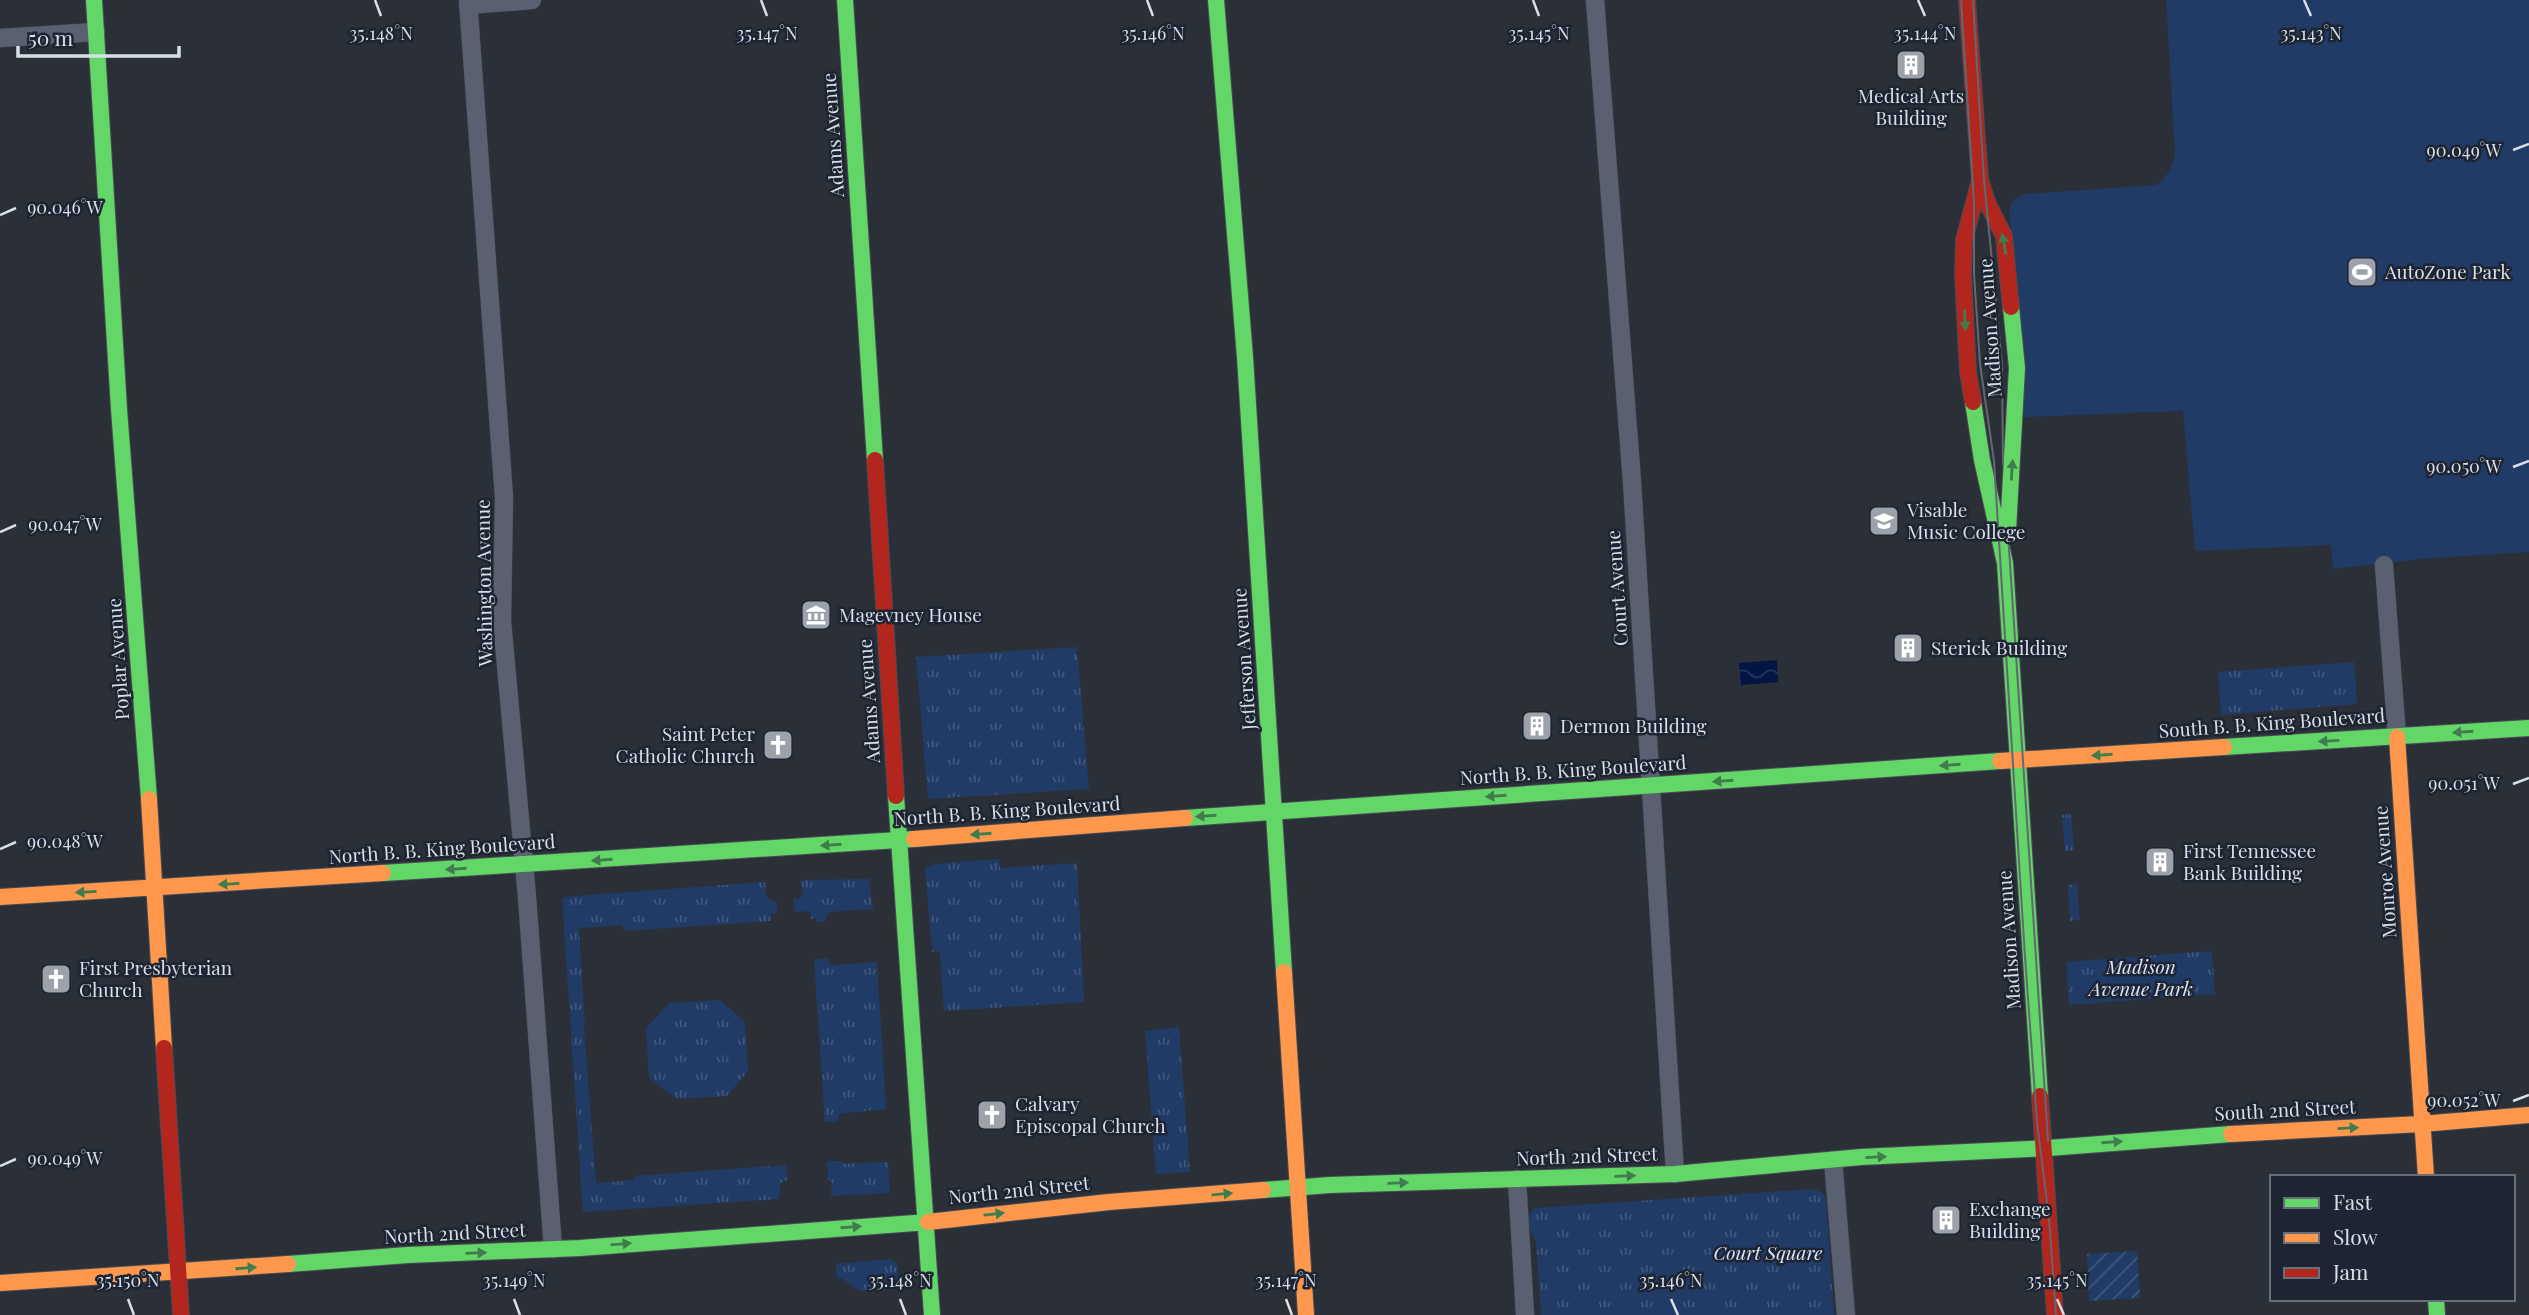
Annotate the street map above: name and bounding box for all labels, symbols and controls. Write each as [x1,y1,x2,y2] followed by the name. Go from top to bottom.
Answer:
[18,14,178,58] scale bar
[349,21,413,45] text: 35.148°N
[736,21,798,45] text: 35.147°N
[1121,21,1185,45] text: 35.146°N
[1508,21,1570,45] text: 35.145°N
[1894,21,1957,45] text: 35.144°N
[2280,21,2342,45] text: 35.143°N
[28,23,74,51] text: 50 m
[1894,48,1928,82] building icon: Medical Arts Building
[815,72,849,199] street label: Adams Avenue
[1858,82,1964,130] place label: Medical Arts Building
[2426,138,2502,162] text: 90.049°W
[27,195,104,219] text: 90.046°W
[1998,233,2009,255] one-way arrow
[2345,255,2379,289] sports icon: AutoZone Park
[1971,258,2007,399] street label: Madison Avenue
[2384,258,2511,284] place label: AutoZone Park
[1960,309,1971,331] one-way arrow
[2426,454,2502,478] text: 90.050°W
[2006,459,2017,481] one-way arrow
[1906,496,2025,544] place label: Visable Music College
[469,499,497,668] street label: Washington Avenue
[1867,504,1901,538] school or university icon: Visable Music College
[28,512,102,536] text: 90.047°W
[1599,529,1633,647] street label: Court Avenue
[1225,587,1261,732] street label: Jefferson Avenue
[100,597,134,721] street label: Poplar Avenue
[799,598,833,632] museum icon: Magevney House
[839,601,982,627] place label: Magevney House
[1891,631,1925,665] building icon: Sterick Building
[1931,634,2067,660] place label: Sterick Building
[851,638,885,765] street label: Adams Avenue
[2158,701,2386,743] street label: South B. B. King Boulevard
[1520,709,1554,743] building icon: Dermon Building
[1560,712,1707,738] place label: Dermon Building
[616,720,756,768] place label: Saint Peter Catholic Church
[2452,727,2474,738] one-way arrow
[761,728,795,762] church icon: Saint Peter Catholic Church
[2318,735,2340,746] one-way arrow
[1459,748,1687,790] street label: North B. B. King Boulevard
[2091,750,2113,761] one-way arrow
[1938,760,1960,771] one-way arrow
[2428,771,2500,795] text: 90.051°W
[1711,775,1733,786] one-way arrow
[893,789,1121,831] street label: North B. B. King Boulevard
[1484,791,1506,802] one-way arrow
[2366,805,2402,939] street label: Monroe Avenue
[1195,811,1217,822] one-way arrow
[328,827,556,869] street label: North B. B. King Boulevard
[27,829,104,853] text: 90.048°W
[970,829,992,840] one-way arrow
[2183,837,2316,885] place label: First Tennessee Bank Building
[820,840,842,851] one-way arrow
[2143,845,2177,879] building icon: First Tennessee Bank Building
[591,854,613,865] one-way arrow
[445,864,467,875] one-way arrow
[1990,870,2026,1011] street label: Madison Avenue
[218,878,240,889] one-way arrow
[74,887,96,898] one-way arrow
[2087,953,2193,1001] park label: Madison Avenue Park
[79,954,233,1002] place label: First Presbyterian Church
[39,962,73,996] church icon: First Presbyterian Church
[2427,1088,2501,1112] text: 90.052°W
[1015,1090,1166,1138] place label: Calvary Episcopal Church
[2214,1092,2357,1126] street label: South 2nd Street
[975,1098,1009,1132] church icon: Calvary Episcopal Church
[2337,1122,2359,1133] one-way arrow
[2101,1136,2123,1147] one-way arrow
[1516,1140,1659,1170] street label: North 2nd Street
[27,1146,103,1170] text: 90.049°W
[1866,1151,1888,1162] one-way arrow
[947,1169,1091,1209] street label: North 2nd Street
[1614,1170,1636,1181] one-way arrow
[2270,1175,2515,1301] legend
[1387,1178,1409,1189] one-way arrow
[2333,1187,2372,1215] text: Fast
[1211,1188,1233,1199] one-way arrow
[1969,1195,2051,1243] place label: Exchange Building
[1929,1203,1963,1237] building icon: Exchange Building
[983,1209,1005,1220] one-way arrow
[383,1215,527,1249] street label: North 2nd Street
[841,1221,863,1232] one-way arrow
[2333,1222,2378,1250] text: Slow
[610,1239,632,1250] one-way arrow
[1714,1239,1822,1265] park label: Court Square
[465,1247,487,1258] one-way arrow
[2332,1257,2369,1285] text: Jam
[235,1262,257,1273] one-way arrow
[97,1268,160,1292] text: 35.150°N
[483,1268,546,1292] text: 35.149°N
[868,1268,932,1292] text: 35.148°N
[1255,1268,1317,1292] text: 35.147°N
[1639,1268,1703,1292] text: 35.146°N
[2026,1268,2088,1292] text: 35.145°N

